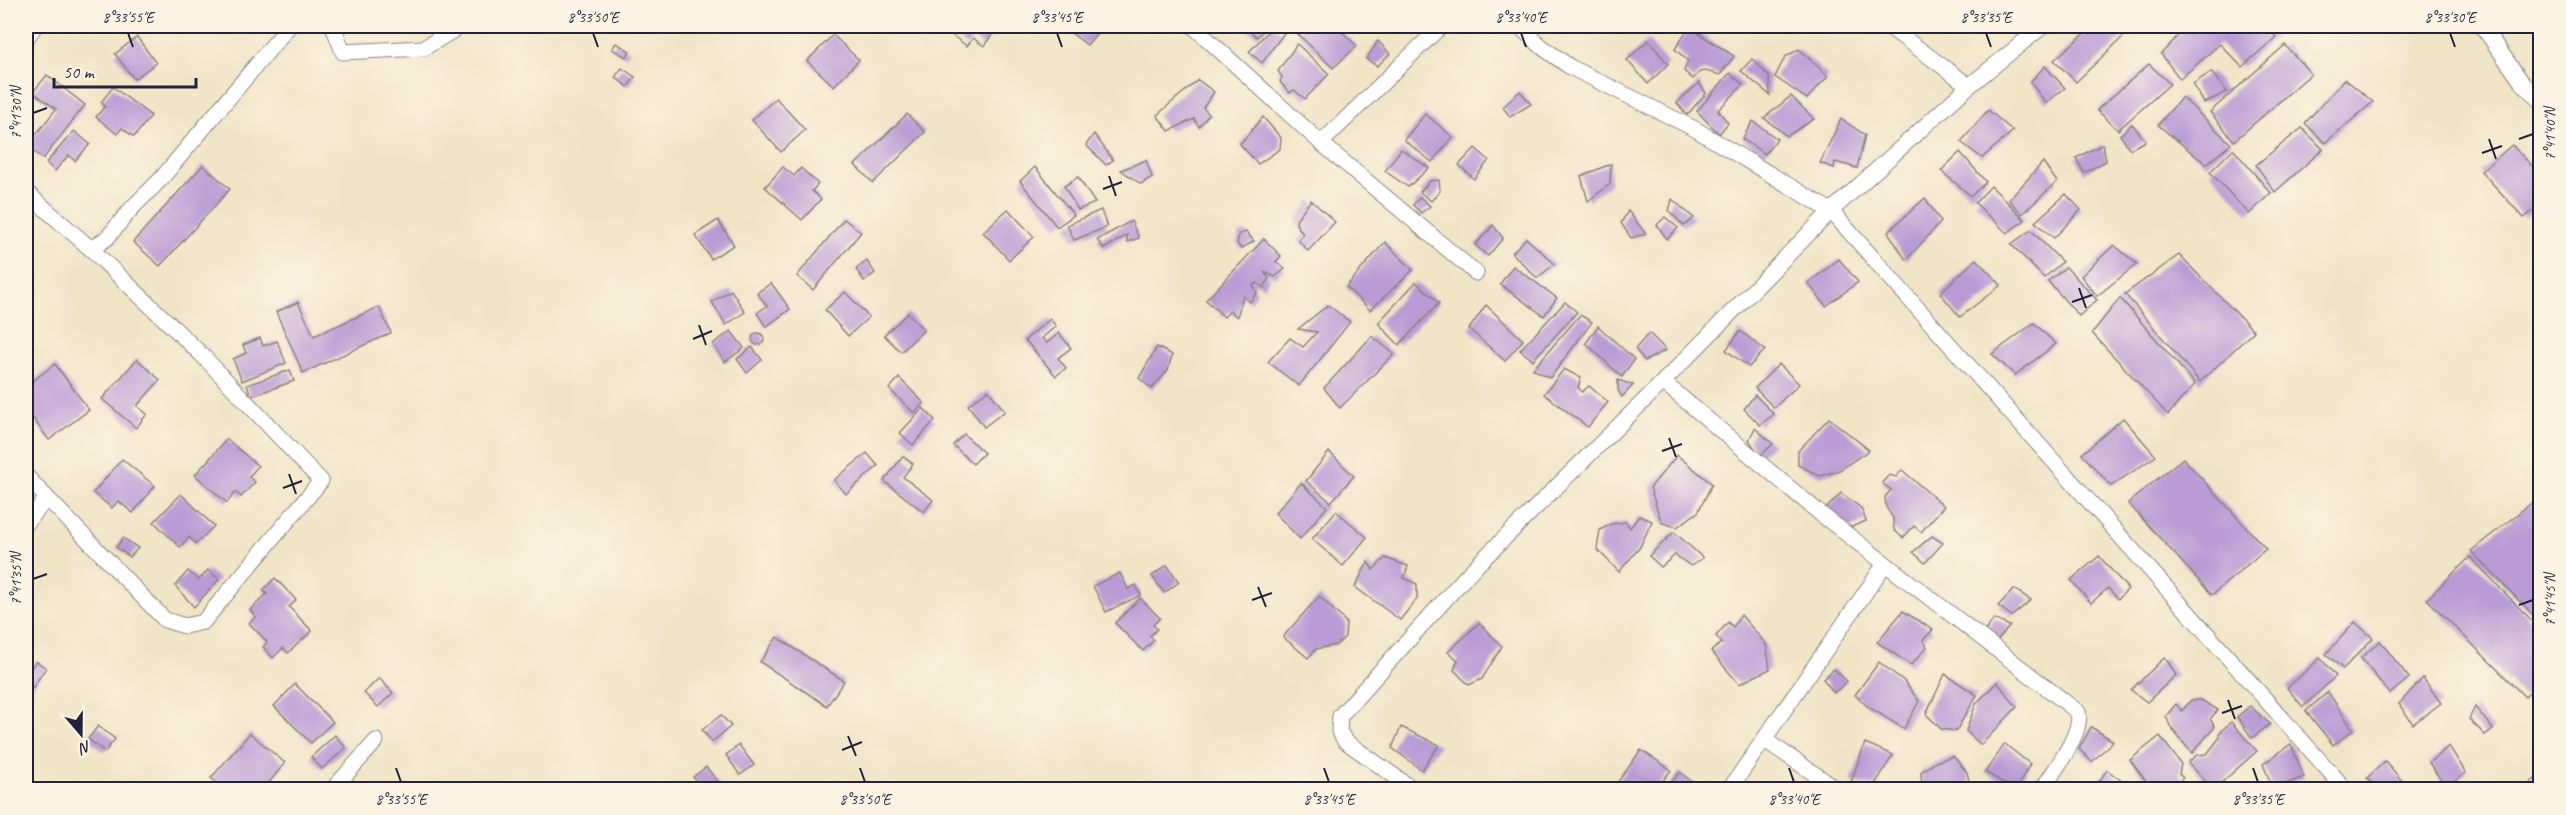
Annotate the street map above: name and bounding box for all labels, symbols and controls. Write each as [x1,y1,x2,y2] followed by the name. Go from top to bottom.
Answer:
[102,8,156,27] text: 8°33'55"E
[567,8,621,27] text: 8°33'50"E
[1031,8,1085,27] text: 8°33'45"E
[1495,8,1549,27] text: 8°33'40"E
[1960,8,2014,27] text: 8°33'35"E
[2424,8,2478,27] text: 8°33'30"E
[54,51,196,89] scale bar
[63,61,96,83] text: 50 m
[7,84,26,139] text: 7°41'30"N
[2541,105,2560,160] text: 7°41'40"N
[7,550,26,605] text: 7°41'35"N
[2541,571,2560,626] text: 7°41'45"N
[51,704,111,764] north arrow
[75,736,94,759] text: N
[375,790,429,809] text: 8°33'55"E
[839,790,893,809] text: 8°33'50"E
[1303,790,1357,809] text: 8°33'45"E
[1768,790,1822,809] text: 8°33'40"E
[2232,790,2286,809] text: 8°33'35"E

